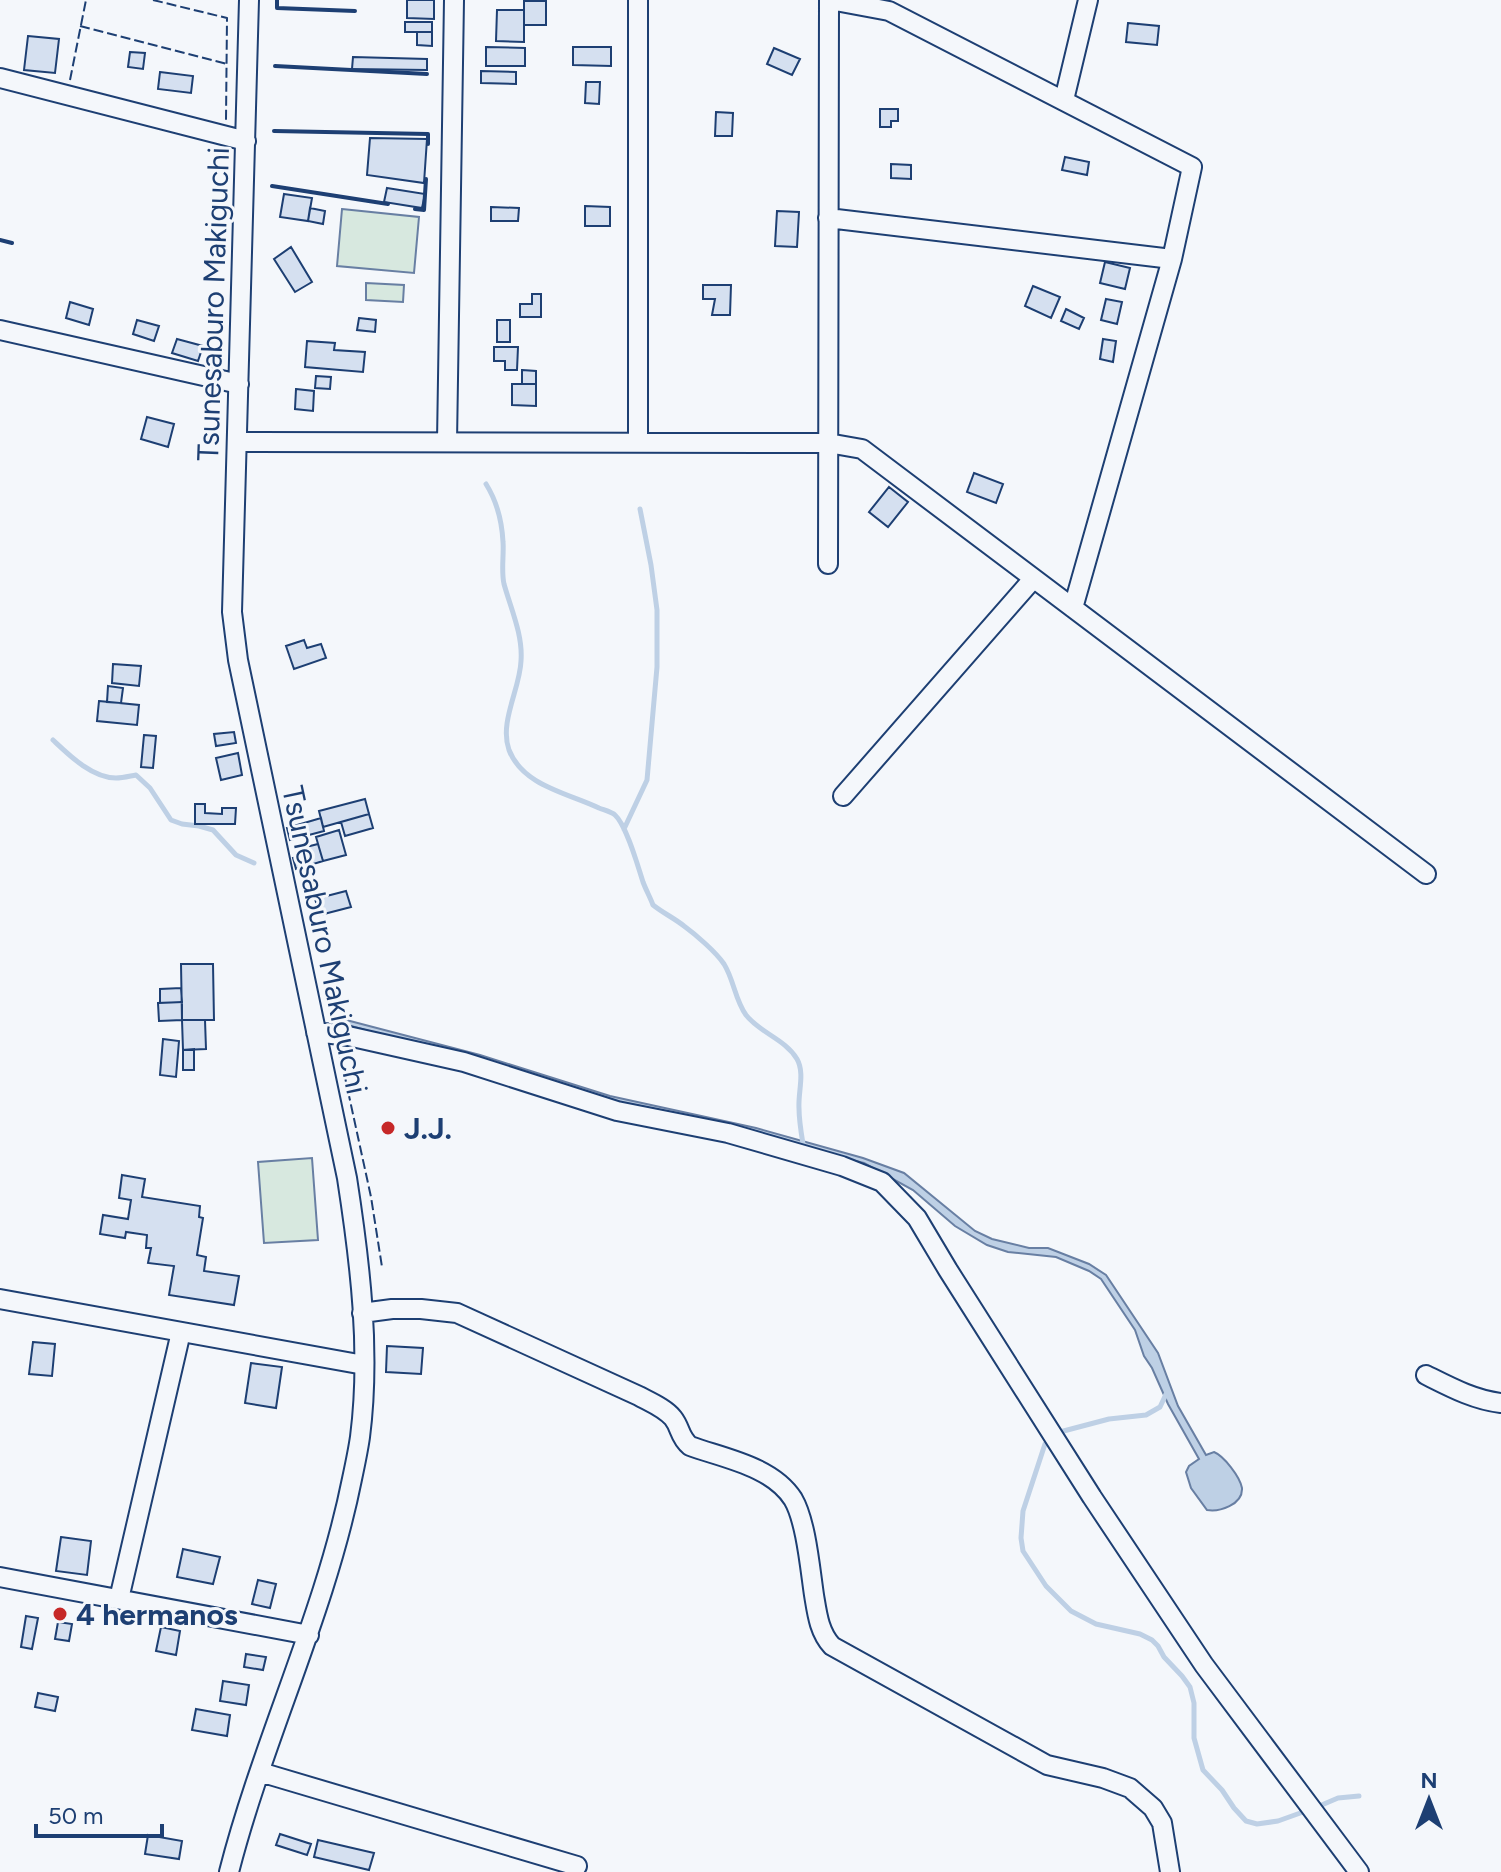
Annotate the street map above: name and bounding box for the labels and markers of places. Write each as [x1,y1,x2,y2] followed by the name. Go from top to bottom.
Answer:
[404,1110,452,1147] place label: J.J.
[379,1119,397,1137] marker: J.J.
[76,1596,238,1633] place label: 4 hermanos
[51,1605,69,1623] marker: 4 hermanos

